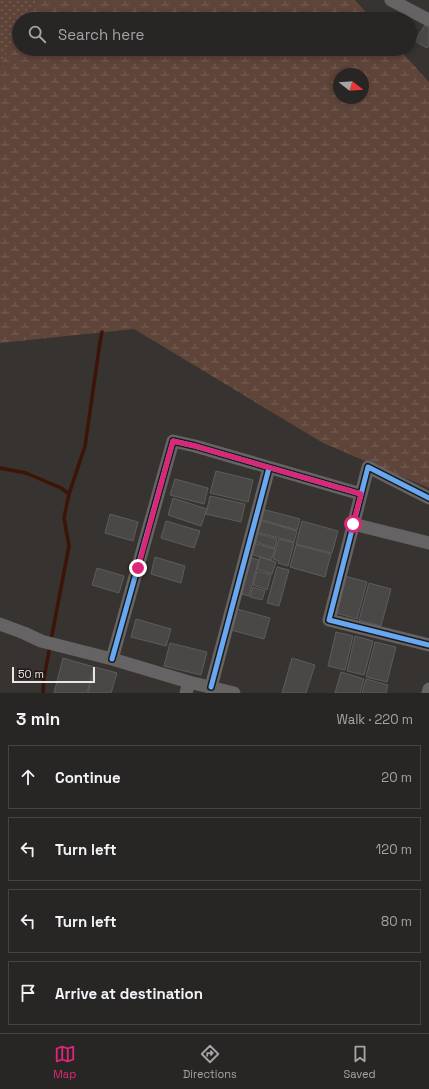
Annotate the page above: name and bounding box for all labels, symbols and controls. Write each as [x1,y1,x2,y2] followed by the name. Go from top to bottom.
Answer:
[12,12,417,56] search box
[26,23,48,45] icon: search
[58,25,144,44] text: Search here
[333,68,369,104] north arrow
[344,515,362,533] route start
[129,559,147,577] route end
[12,665,95,684] scale bar
[18,667,44,681] text: 50 m
[16,708,60,730] text: 3 min
[336,711,413,728] text: Walk · 220 m
[17,766,39,788] icon: ahead
[55,768,121,787] text: Continue
[381,769,412,786] text: 20 m
[17,838,39,860] icon: left
[55,840,117,859] text: Turn left
[376,841,412,858] text: 120 m
[17,910,39,932] icon: left
[55,912,117,931] text: Turn left
[381,913,412,930] text: 80 m
[17,982,39,1004] icon: arrive
[55,984,203,1003] text: Arrive at destination
[53,1043,76,1081] tab: Map
[183,1043,237,1081] tab: Directions
[344,1043,376,1081] tab: Saved

